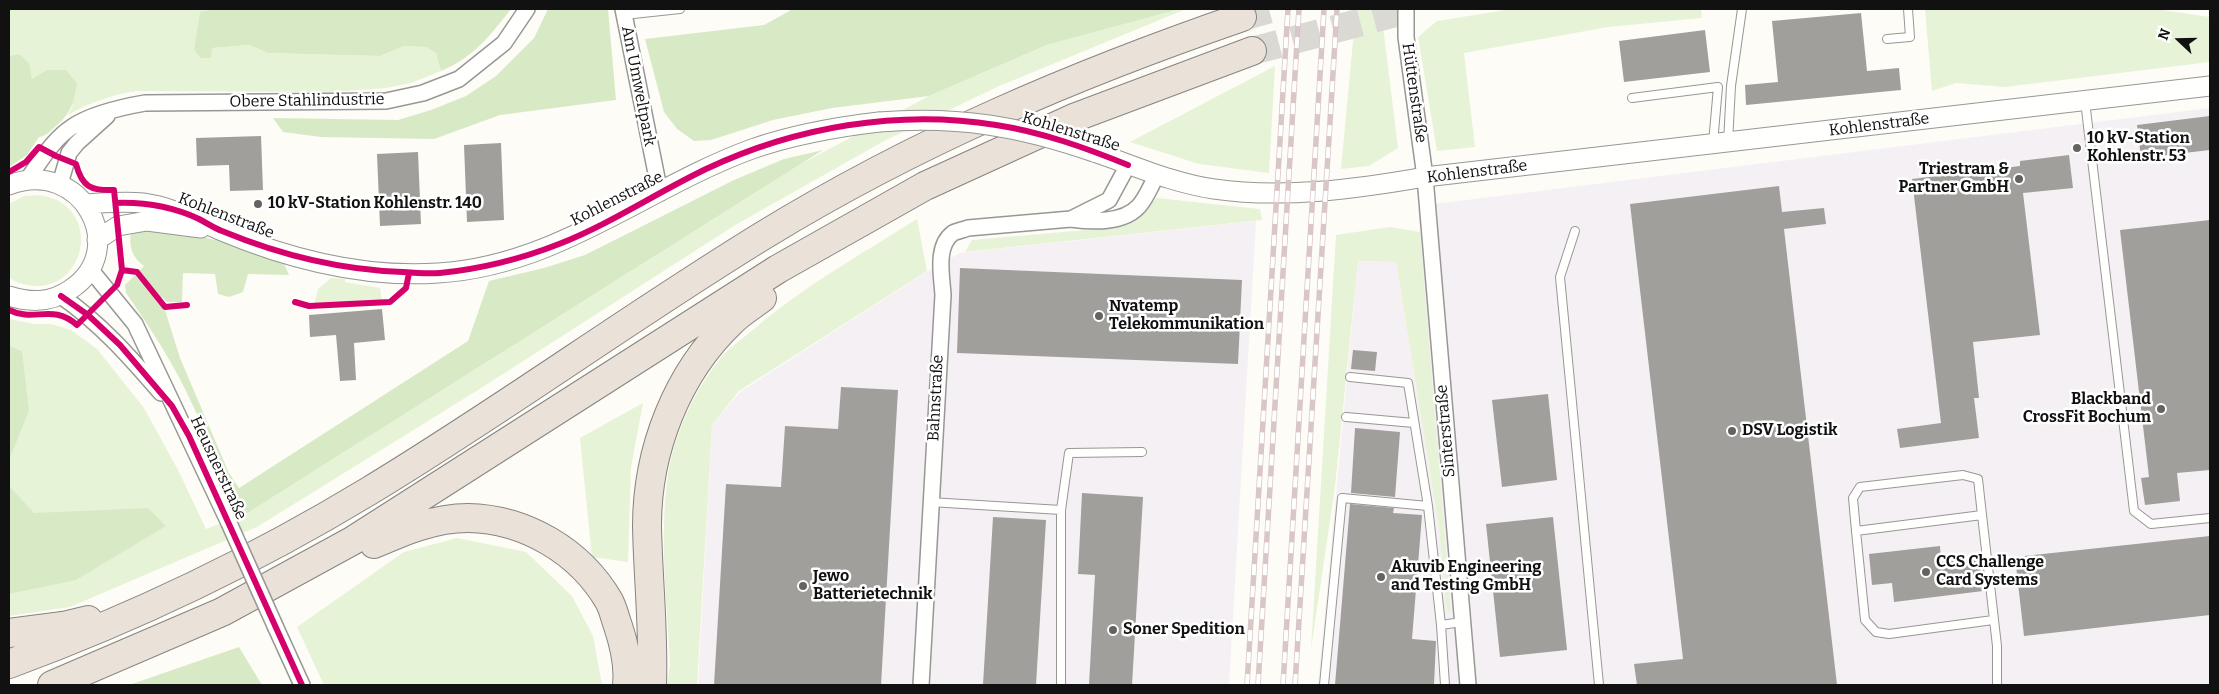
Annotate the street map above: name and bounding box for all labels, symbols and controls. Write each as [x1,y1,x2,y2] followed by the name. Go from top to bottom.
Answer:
[2154,15,2204,65] north arrow
[617,24,659,148] street label: Am Umweltpark
[2155,26,2174,43] text: N
[1397,42,1431,144] street label: Hüttenstraße
[229,90,385,112] street label: Obere Stahlindustrie
[1020,108,1122,156] street label: Kohlenstraße
[1828,109,1930,141] street label: Kohlenstraße
[2087,129,2190,167] place label: 10 kV-Station Kohlenstr. 53
[2071,142,2083,154] marker: 10 kV-Station Kohlenstr. 53
[1426,156,1528,188] street label: Kohlenstraße
[1899,160,2009,198] place label: Triestram & Partner GmbH
[568,168,666,230] street label: Kohlenstraße
[2013,173,2025,185] marker: Triestram & Partner GmbH
[175,189,277,243] street label: Kohlenstraße
[268,194,482,214] place label: 10 kV-Station Kohlenstr. 140
[252,198,264,210] marker: 10 kV-Station Kohlenstr. 140
[1109,297,1264,335] place label: Nvatemp Telekommunikation
[1093,310,1105,322] marker: Nvatemp Telekommunikation
[924,354,948,442] street label: Bahnstraße
[1432,384,1460,478] street label: Sinterstraße
[2023,390,2151,428] place label: Blackband CrossFit Bochum
[2155,403,2167,415] marker: Blackband CrossFit Bochum
[186,413,250,523] street label: Heusnerstraße
[1742,421,1838,441] place label: DSV Logistik
[1726,425,1738,437] marker: DSV Logistik
[1936,553,2044,591] place label: CCS Challenge Card Systems
[1391,558,1542,596] place label: Akuvib Engineering and Testing GmbH
[1920,566,1932,578] marker: CCS Challenge Card Systems
[813,567,933,605] place label: Jewo Batterietechnik
[1375,571,1387,583] marker: Akuvib Engineering and Testing GmbH
[797,580,809,592] marker: Jewo Batterietechnik
[1123,620,1245,640] place label: Soner Spedition
[1107,624,1119,636] marker: Soner Spedition

